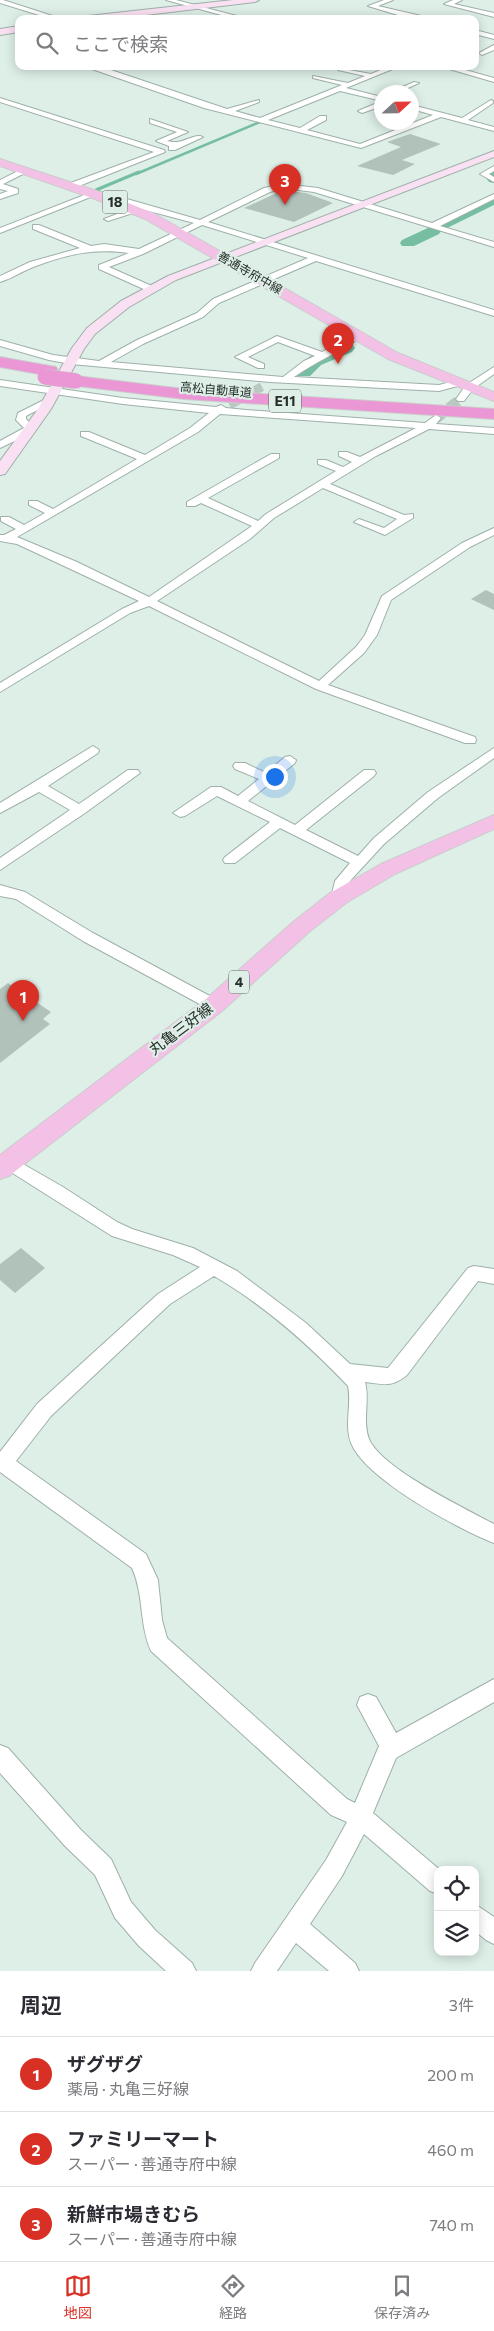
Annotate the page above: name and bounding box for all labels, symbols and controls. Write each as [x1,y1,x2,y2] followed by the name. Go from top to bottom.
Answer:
[15,15,479,70] search box
[33,29,61,57] icon: search
[73,32,168,55] text: ここで検索
[374,85,419,130] north arrow
[269,164,301,205] pin: 3
[102,190,128,213] road number: 18
[216,248,285,296] street label: 善通寺府中線
[322,323,354,364] pin: 2
[180,379,253,399] street label: 高松自動車道
[269,390,301,412] road number: E11
[262,764,288,790] your location
[229,970,249,994] road number: 4
[7,980,39,1021] pin: 1
[145,998,216,1058] street label: 丸亀三好線
[434,1866,479,1956] map controls
[434,1866,479,1911] button: locate
[434,1911,479,1956] button: layers
[20,1992,62,2017] text: 周辺
[449,1995,474,2014] text: 3件
[67,2052,143,2075] text: ザグザグ
[32,2065,40,2084] text: 1
[427,2065,474,2084] text: 200 m
[67,2079,189,2098] text: 薬局 · 丸亀三好線
[67,2127,219,2150] text: ファミリーマート
[31,2140,41,2159] text: 2
[427,2140,474,2159] text: 460 m
[67,2154,237,2173] text: スーパー · 善通寺府中線
[67,2202,200,2225] text: 新鮮市場きむら
[31,2215,41,2234] text: 3
[429,2215,474,2234] text: 740 m
[67,2229,237,2248] text: スーパー · 善通寺府中線
[64,2272,92,2322] tab: 地図
[219,2272,247,2322] tab: 経路
[374,2272,430,2322] tab: 保存済み

